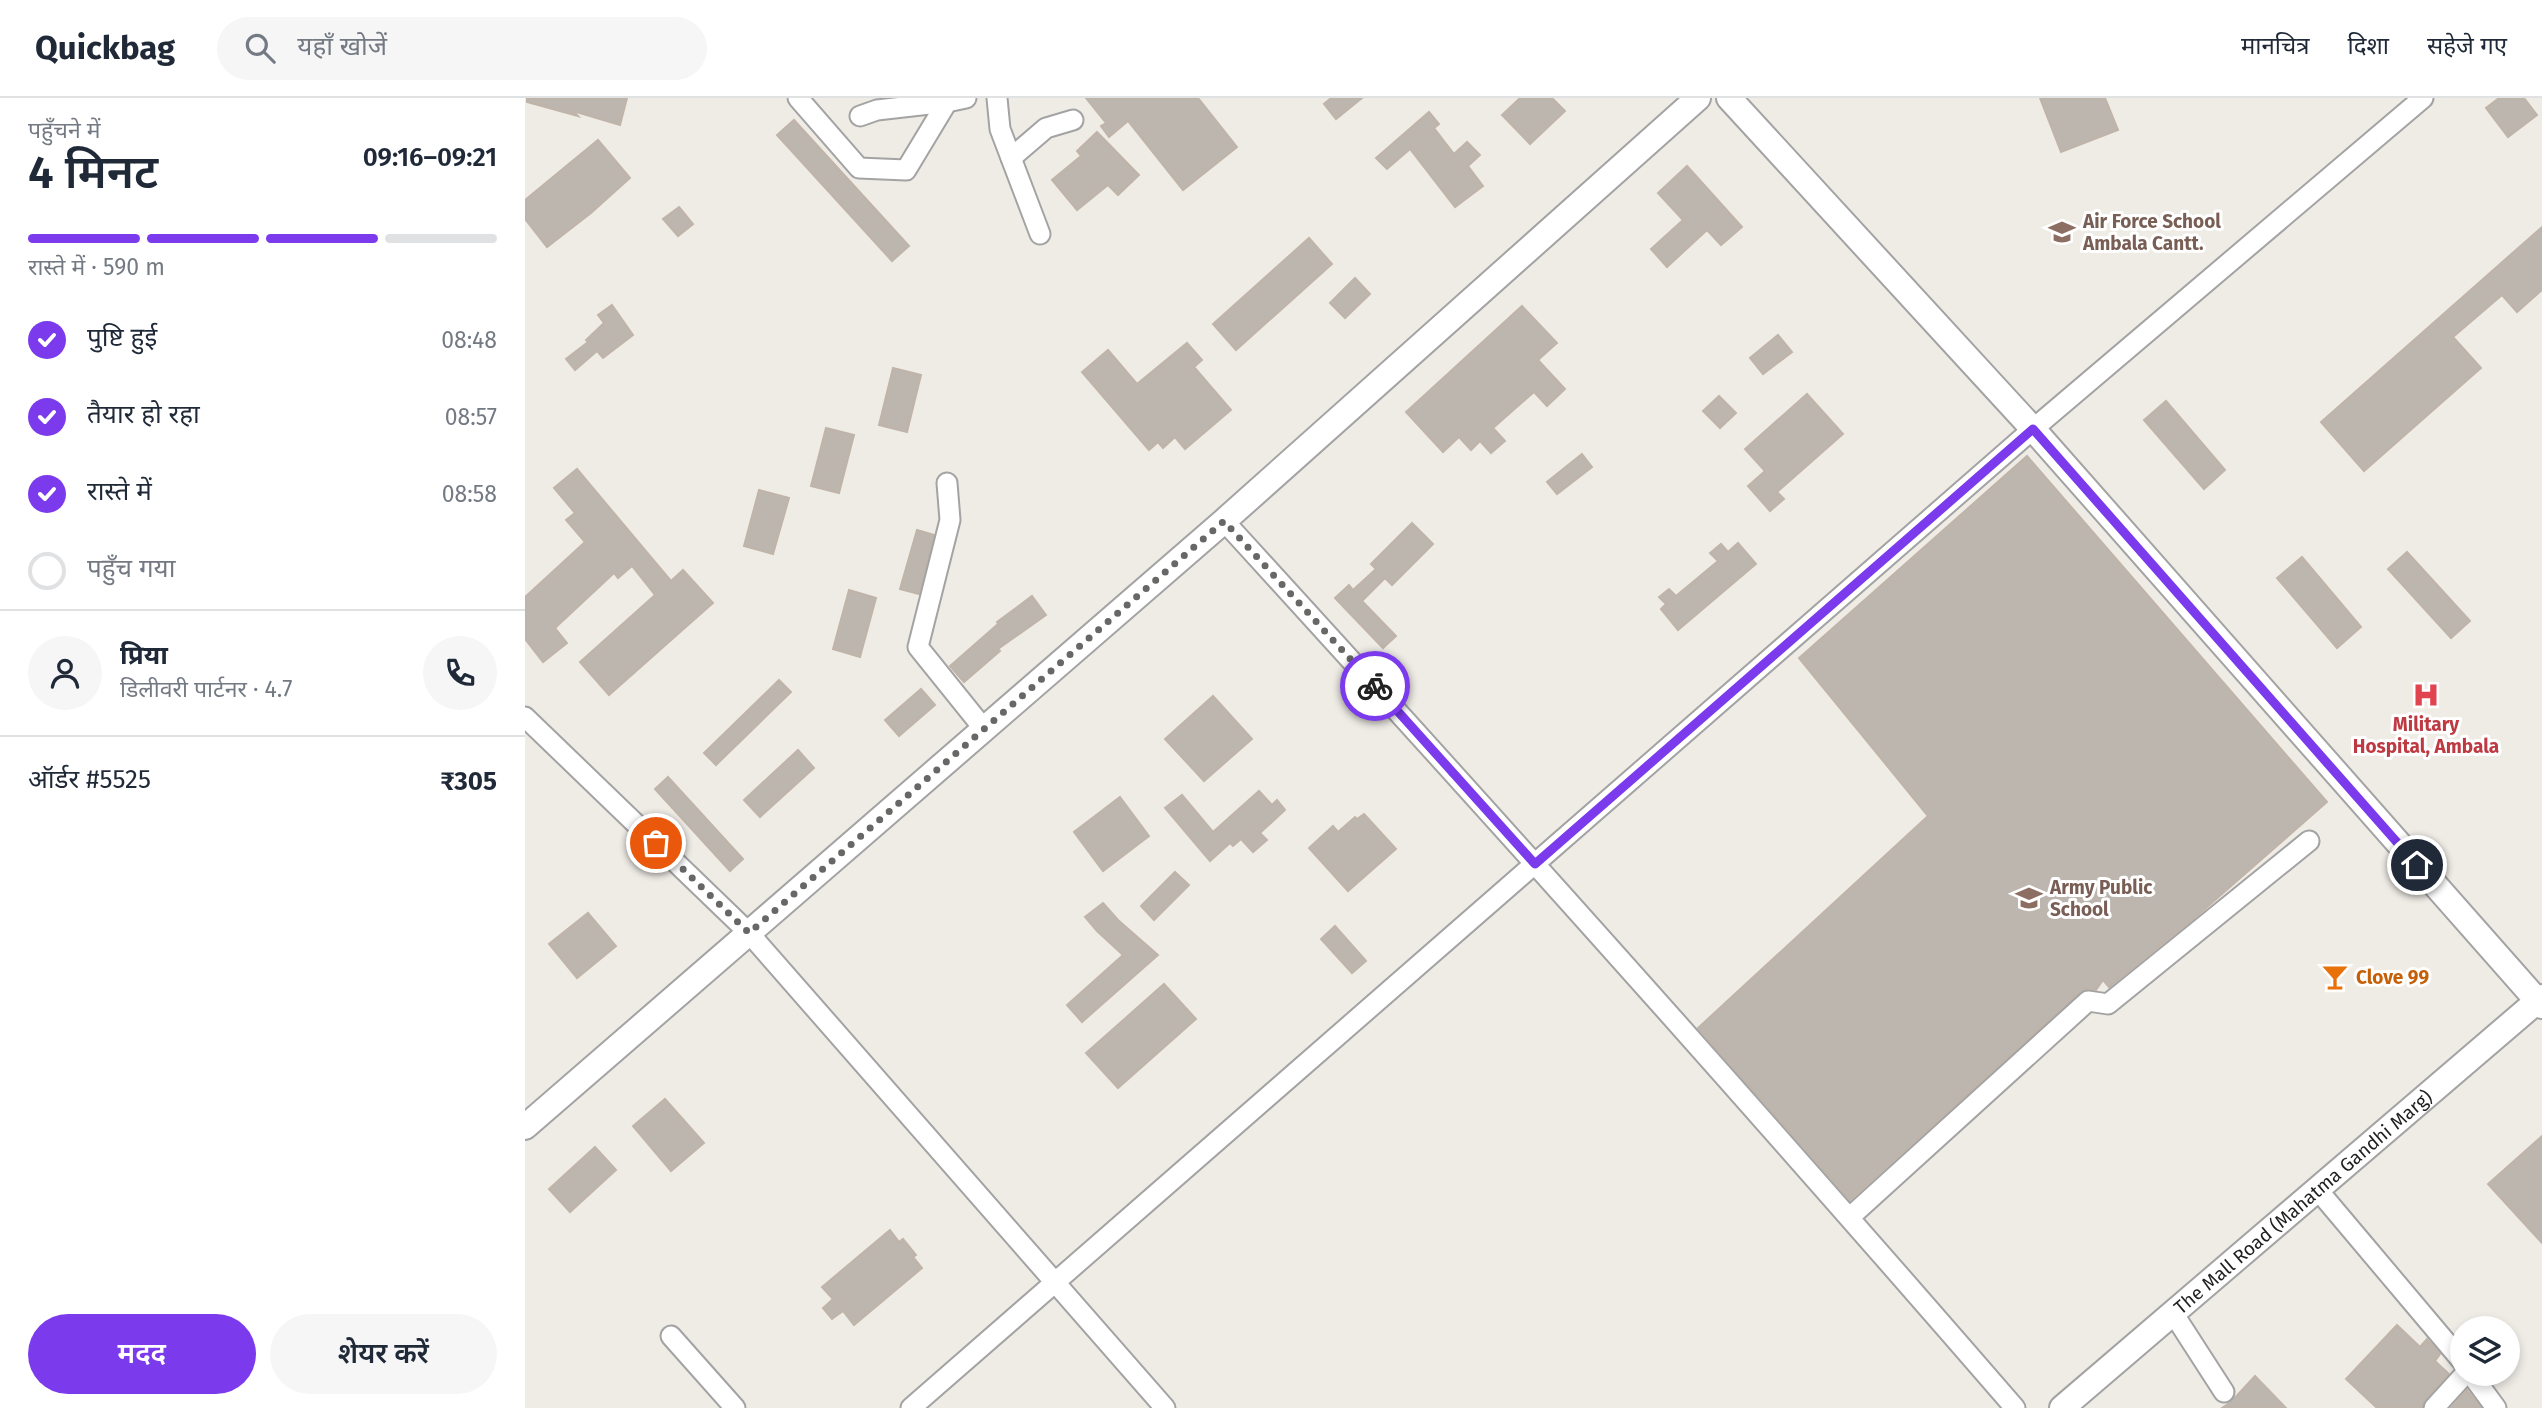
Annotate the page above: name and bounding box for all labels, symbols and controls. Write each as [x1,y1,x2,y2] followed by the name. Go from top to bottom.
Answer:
[217,17,707,80] search box
[35,28,175,68] text: Quickbag
[241,29,279,67] icon: search
[297,31,387,62] text: यहाँ खोजें
[2241,32,2310,60] text: मानचित्र
[2348,32,2389,60] text: दिशा
[2427,32,2507,60] text: सहेजे गए
[28,116,101,144] text: पहुँचने में
[363,142,497,173] text: 09:16–09:21
[28,145,158,200] text: 4 मिनट
[2082,210,2221,255] place label: Air Force School Ambala Cantt.
[2047,217,2077,247] school or university icon: Air Force School Ambala Cantt.
[28,253,165,281] text: रास्ते में · 590 m
[28,321,66,359] icon: check
[87,322,157,353] text: पुष्टि हुई
[441,326,497,354] text: 08:48
[28,398,66,436] icon: check
[87,399,200,430] text: तैयार हो रहा
[445,403,497,431] text: 08:57
[28,475,66,513] icon: check
[87,476,152,507] text: रास्ते में
[442,480,497,508] text: 08:58
[87,553,175,584] text: पहुँच गया
[28,636,102,710] button: person
[423,636,497,710] button: phone
[120,640,168,671] text: प्रिया
[1340,651,1410,721] courier
[1356,667,1394,705] icon: bike
[120,675,293,703] text: डिलीवरी पार्टनर · 4.7
[2411,680,2441,710] hospital icon: Military Hospital, Ambala
[2353,713,2499,758] place label: Military Hospital, Ambala
[28,764,151,795] text: ऑर्डर #5525
[440,766,497,797] text: ₹305
[626,813,686,873] pin
[637,824,675,862] icon: bag
[2387,835,2447,895] pin
[2398,846,2436,884] icon: home
[2049,876,2152,921] place label: Army Public School
[2014,883,2044,913] school or university icon: Army Public School
[2320,962,2350,992] bar icon: Clove 99
[2356,966,2429,989] place label: Clove 99
[2169,1085,2437,1319] street label: The Mall Road (Mahatma Gandhi Marg)
[28,1314,256,1394] button: मदद
[270,1314,497,1394] button: शेयर करें
[2450,1316,2520,1386] map controls
[2450,1316,2520,1386] button: layers

